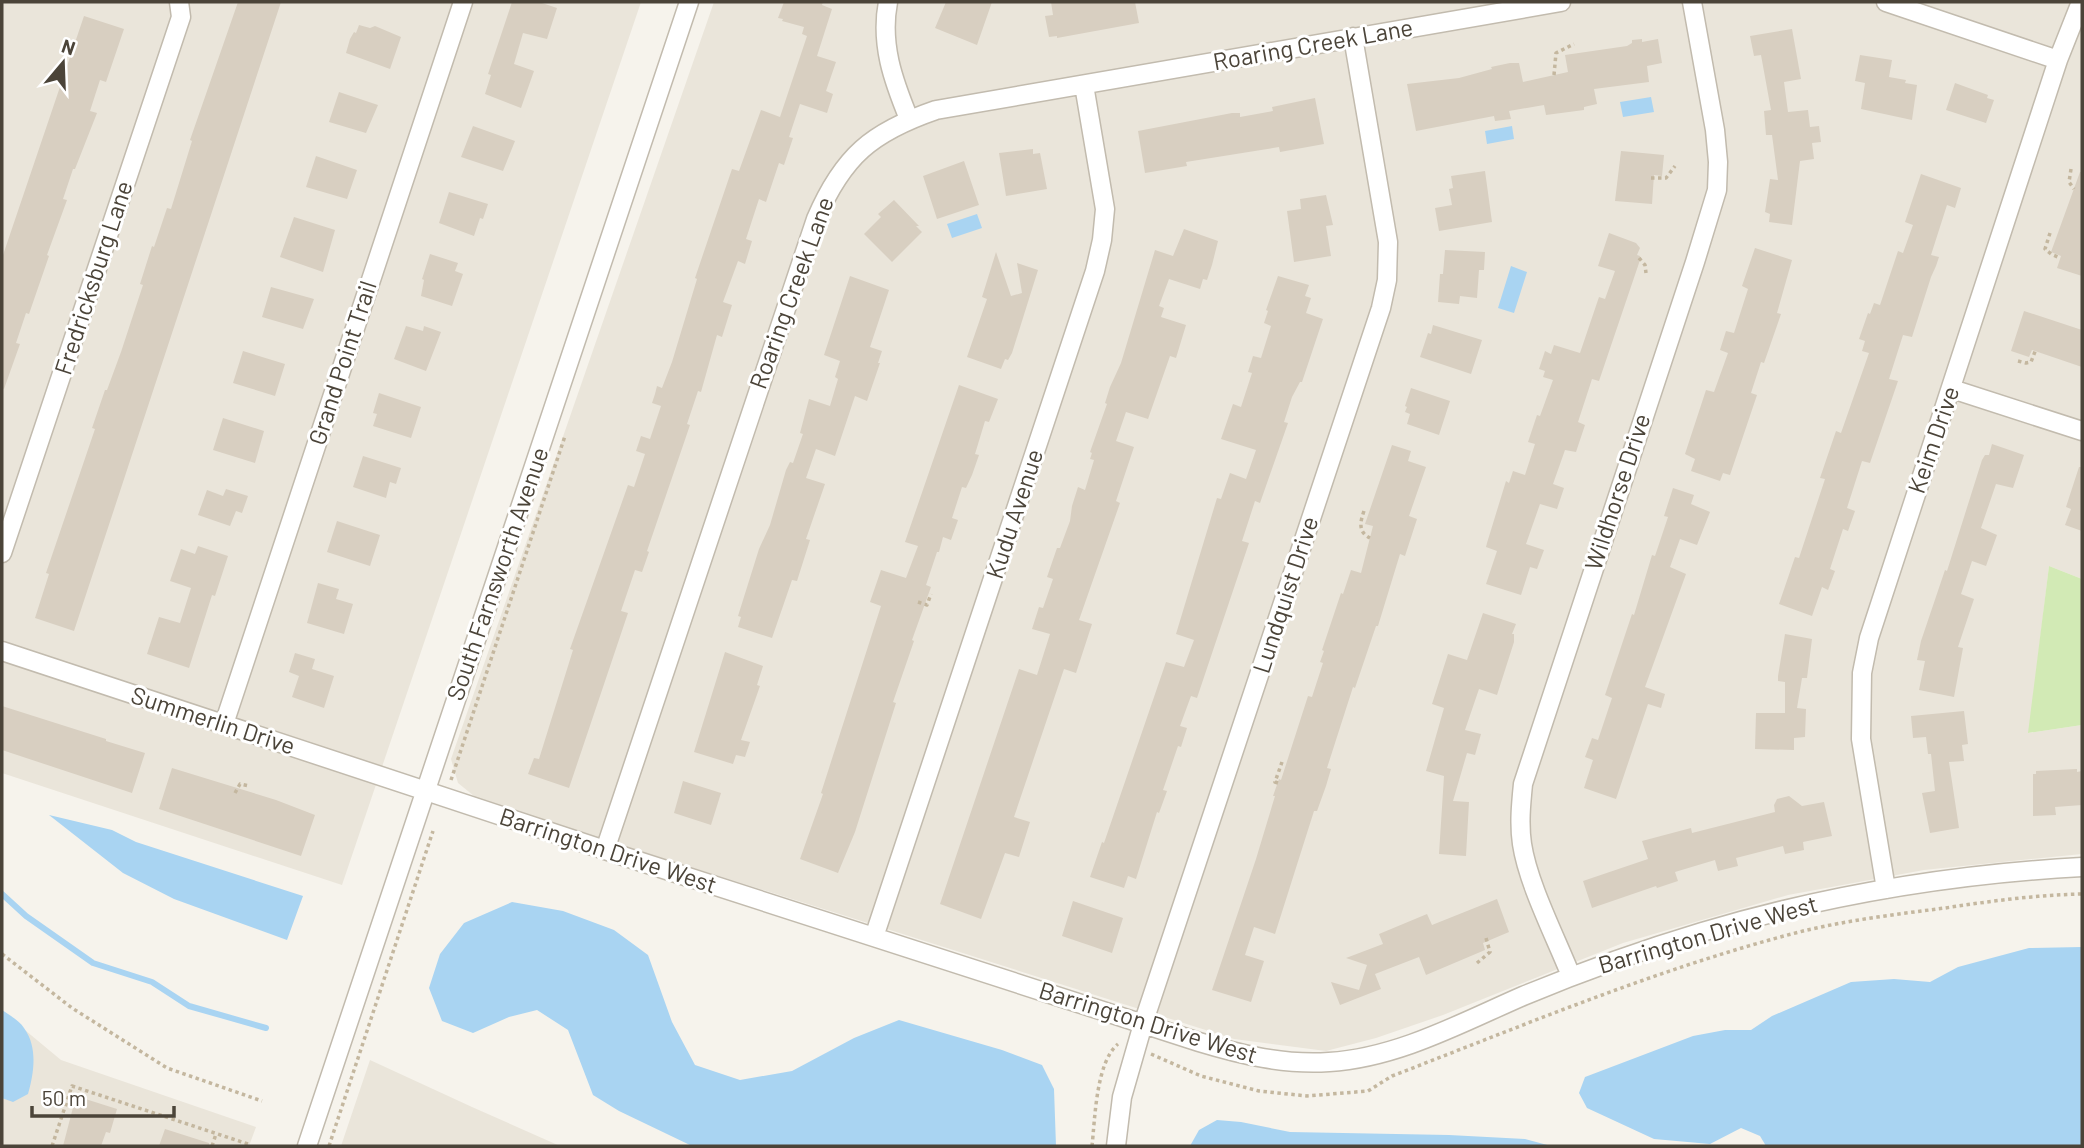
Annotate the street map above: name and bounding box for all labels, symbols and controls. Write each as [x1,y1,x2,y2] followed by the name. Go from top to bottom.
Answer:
[1211,12,1415,75] street label: Roaring Creek Lane
[28,28,98,98] north arrow
[59,34,78,59] text: N
[48,177,138,378] street label: Fredricksburg Lane
[742,192,839,393] street label: Roaring Creek Lane
[301,277,382,448] street label: Grand Point Trail
[1901,382,1964,497] street label: Keim Drive
[1578,410,1656,573] street label: Wildhorse Drive
[440,443,554,704] street label: South Farnsworth Avenue
[979,445,1048,582] street label: Kudu Avenue
[1246,512,1324,677] street label: Lundquist Drive
[128,679,299,760] street label: Summerlin Drive
[496,801,721,898] street label: Barrington Drive West
[1595,888,1821,979] street label: Barrington Drive West
[1036,975,1261,1069] street label: Barrington Drive West
[32,1074,173,1118] scale bar
[42,1085,86,1110] text: 50 m

